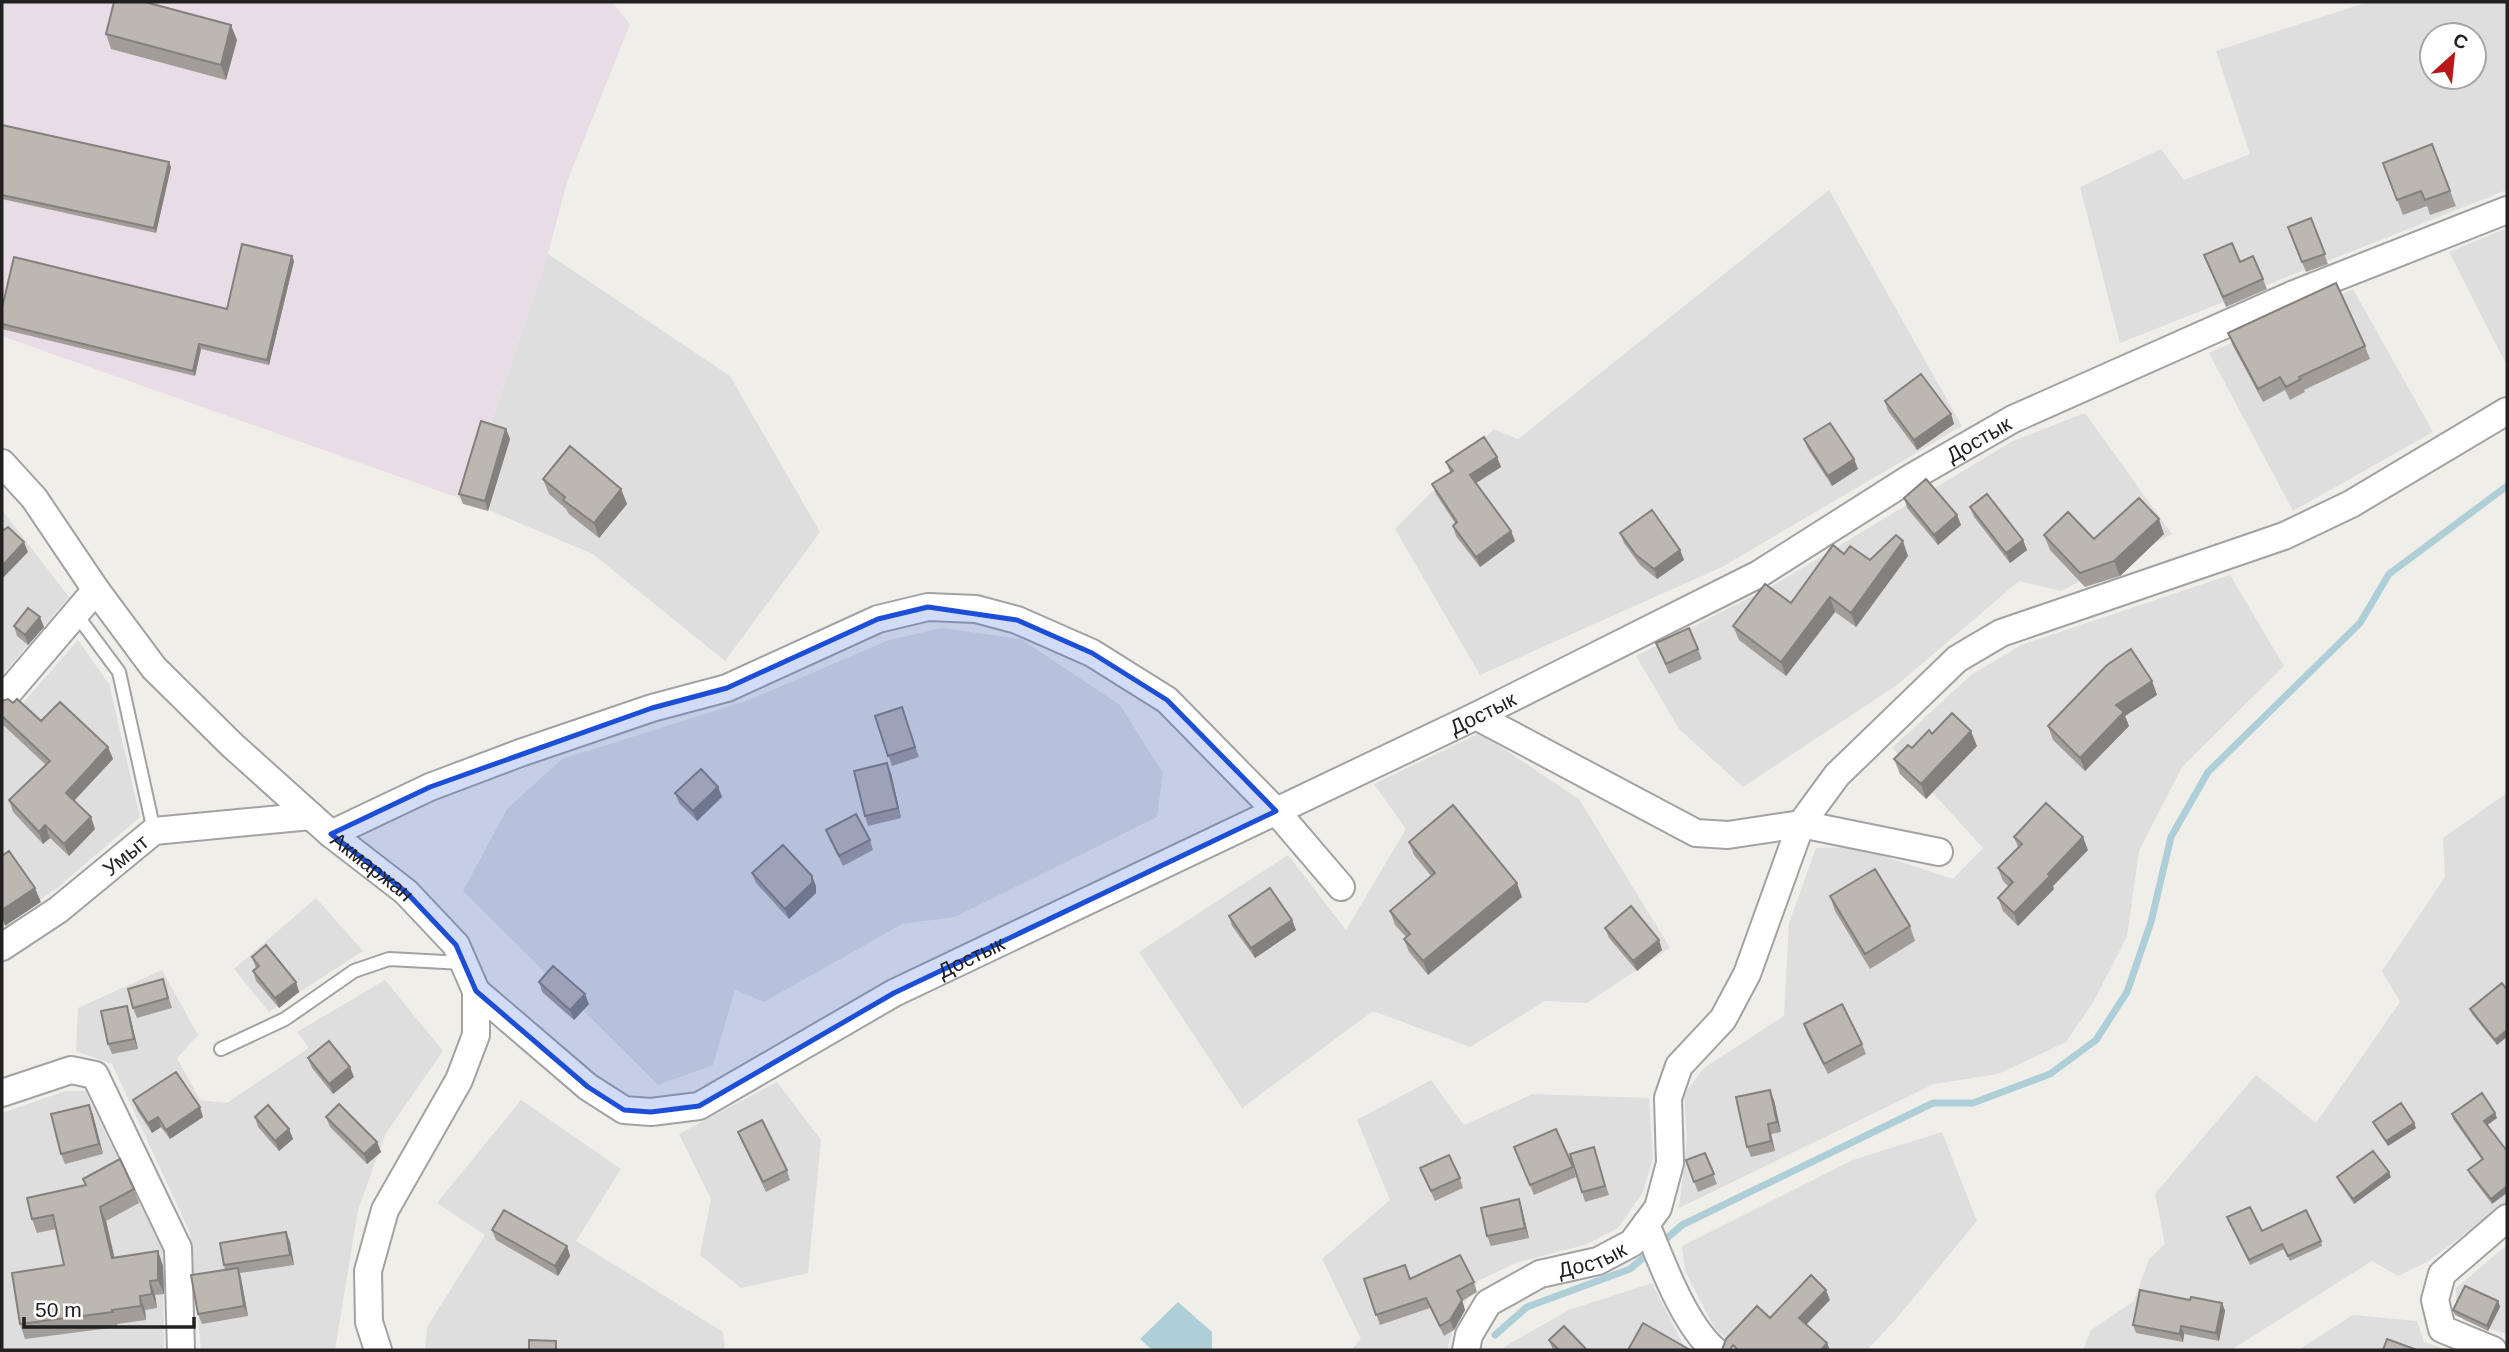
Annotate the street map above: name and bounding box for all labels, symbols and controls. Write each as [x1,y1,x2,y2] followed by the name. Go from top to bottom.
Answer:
[2418,21,2488,91] north arrow
[2450,29,2472,54] text: С
[1942,411,2015,466] street label: Достык
[1446,686,1520,738] street label: Достык
[327,827,419,905] street label: Акмаржан
[98,829,153,880] street label: Умыт
[934,931,1008,982] street label: Достык
[1556,1237,1630,1281] street label: Достык
[24,1286,194,1330] scale bar
[35,1298,82,1321] text: 50 m

